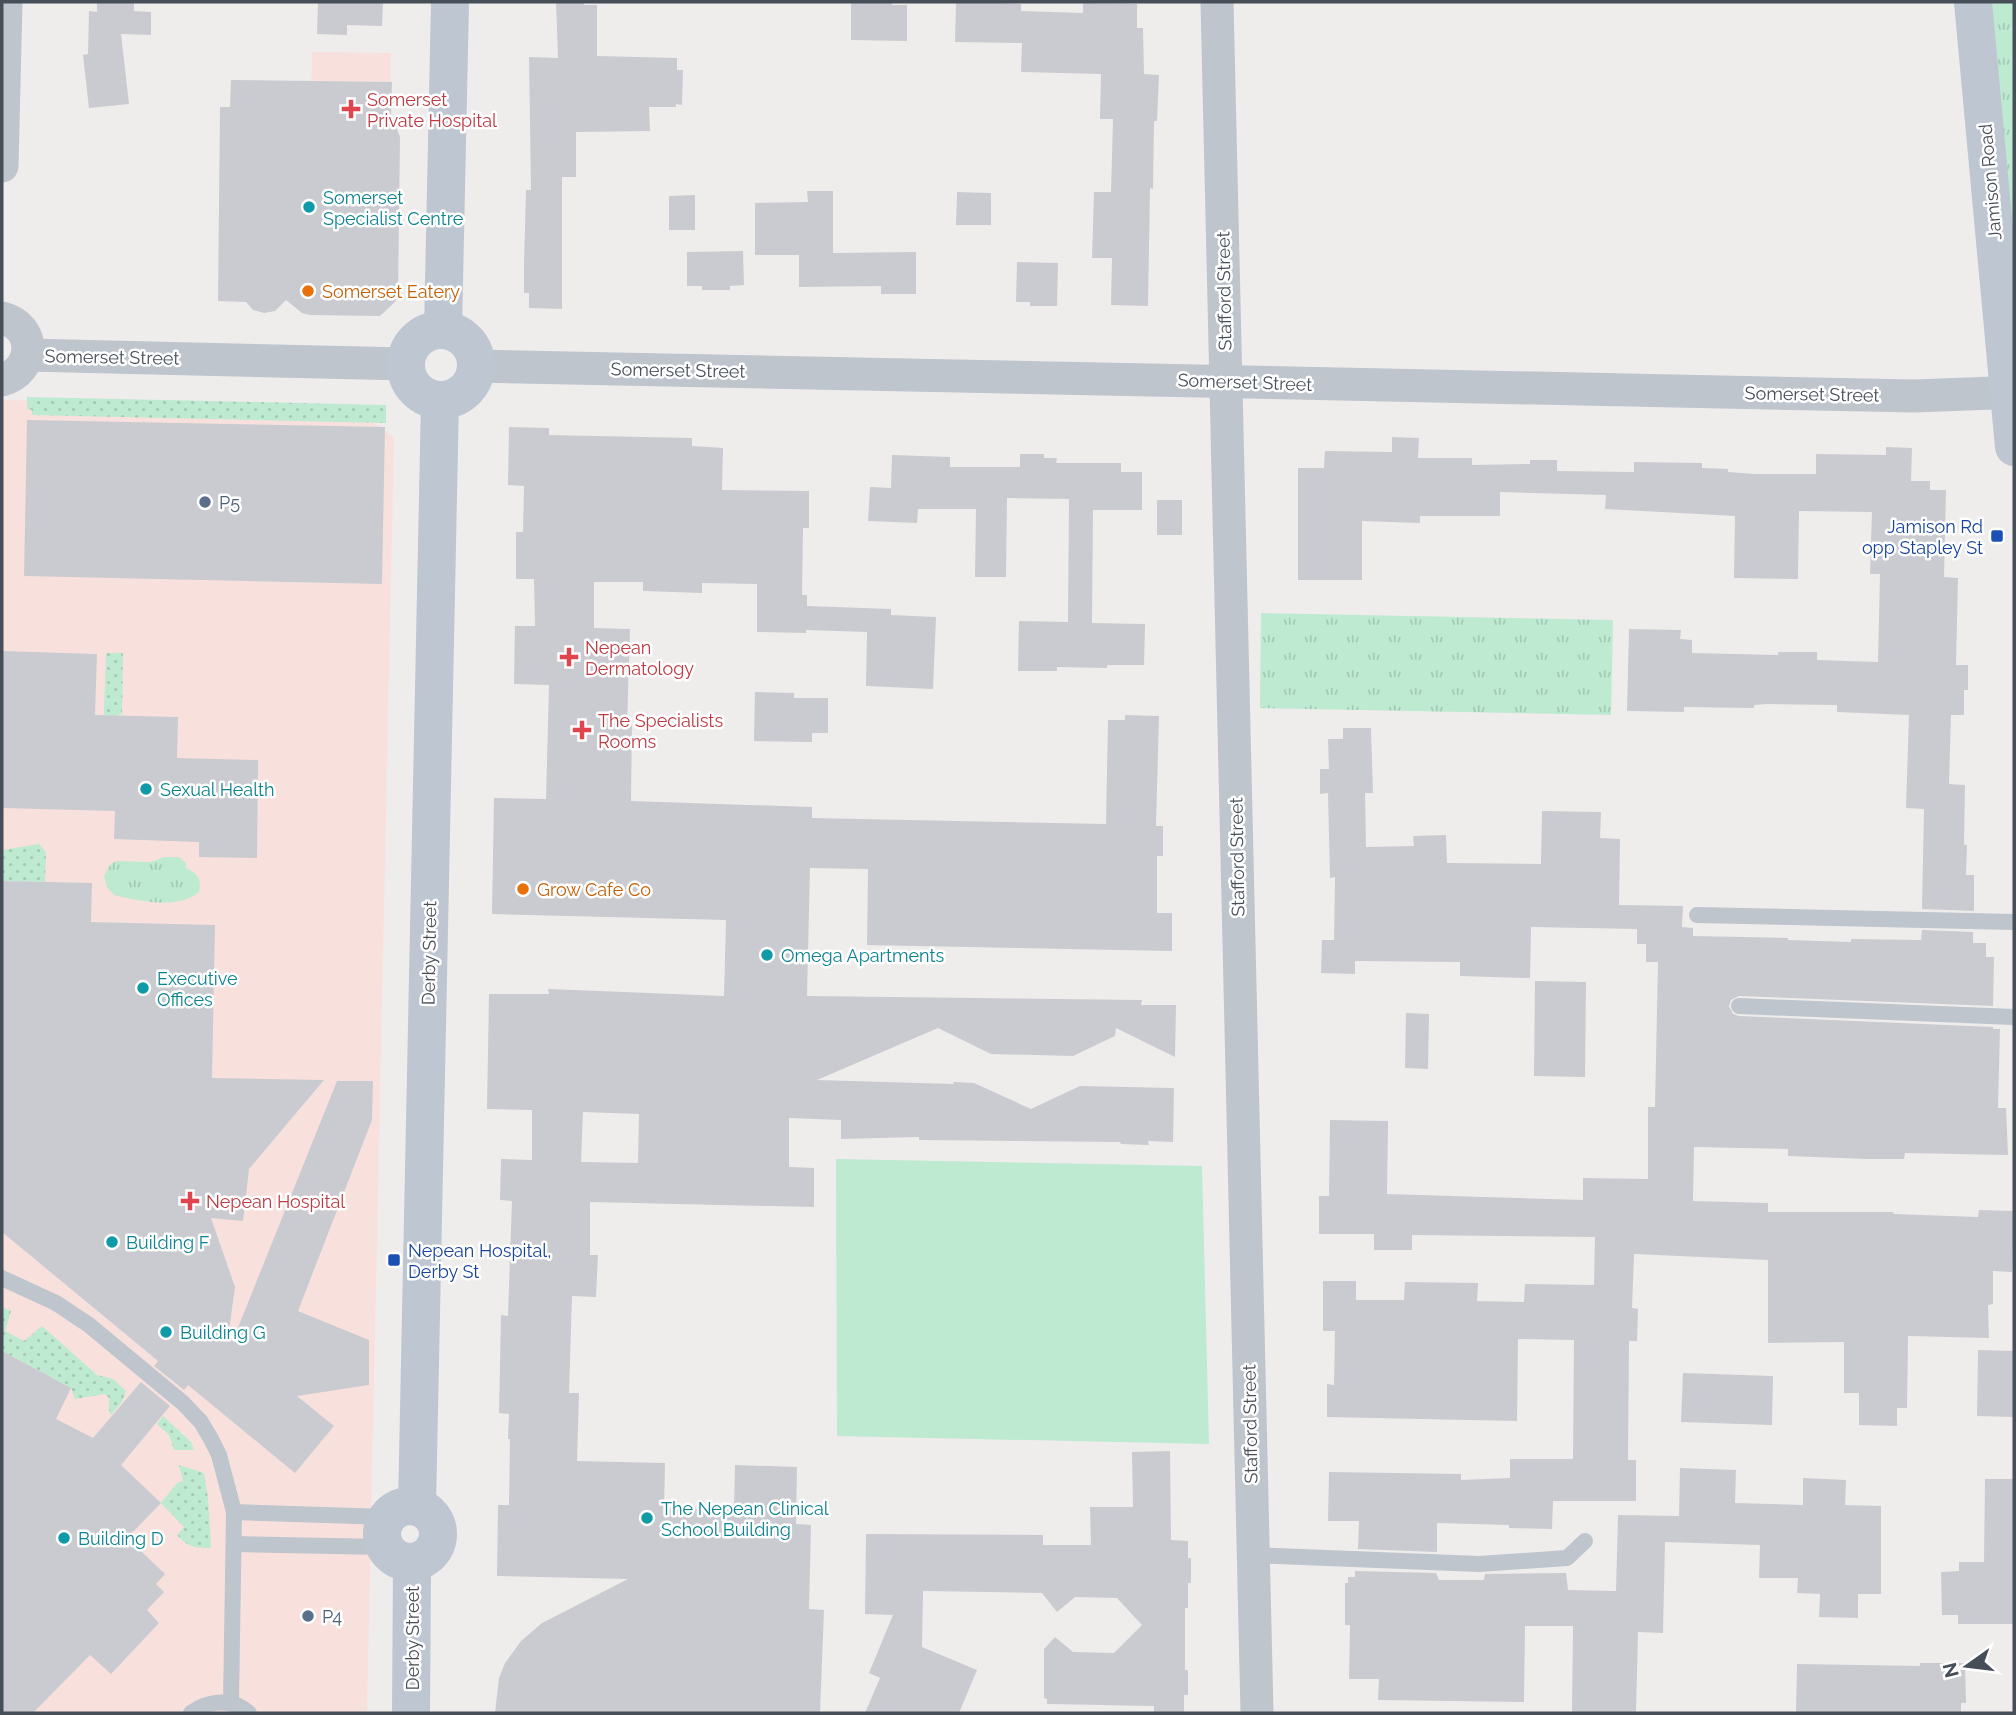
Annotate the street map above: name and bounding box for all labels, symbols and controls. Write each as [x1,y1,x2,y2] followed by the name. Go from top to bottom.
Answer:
[367,89,497,131] place label: Somerset Private Hospital
[341,99,361,119] marker: Somerset Private Hospital
[1974,123,2006,241] street label: Jamison Road
[323,187,464,229] place label: Somerset Specialist Centre
[301,199,317,215] marker: Somerset Specialist Centre
[1212,231,1236,351] street label: Stafford Street
[322,281,460,302] place label: Somerset Eatery
[300,283,316,299] marker: Somerset Eatery
[44,345,180,369] street label: Somerset Street
[610,358,746,382] street label: Somerset Street
[1177,369,1313,395] street label: Somerset Street
[1744,382,1880,406] street label: Somerset Street
[219,492,240,513] place label: P5
[197,494,213,510] marker: P5
[1862,516,1983,558] place label: Jamison Rd opp Stapley St
[1989,528,2005,544] marker: Jamison Rd opp Stapley St
[585,637,694,679] place label: Nepean Dermatology
[559,647,579,667] marker: Nepean Dermatology
[598,710,723,752] place label: The Specialists Rooms
[572,720,592,740] marker: The Specialists Rooms
[160,779,275,800] place label: Sexual Health
[138,781,154,797] marker: Sexual Health
[1225,797,1249,917] street label: Stafford Street
[537,879,651,900] place label: Grow Cafe Co
[515,881,531,897] marker: Grow Cafe Co
[418,901,440,1005] street label: Derby Street
[781,945,945,966] place label: Omega Apartments
[759,947,775,963] marker: Omega Apartments
[157,968,238,1010] place label: Executive Offices
[135,980,151,996] marker: Executive Offices
[180,1191,200,1211] marker: Nepean Hospital
[206,1191,345,1212] place label: Nepean Hospital
[126,1232,209,1253] place label: Building F
[104,1234,120,1250] marker: Building F
[408,1240,551,1282] place label: Nepean Hospital, Derby St
[386,1252,402,1268] marker: Nepean Hospital, Derby St
[180,1322,266,1343] place label: Building G
[158,1324,174,1340] marker: Building G
[1238,1364,1262,1484] street label: Stafford Street
[661,1498,829,1540] place label: The Nepean Clinical School Building
[639,1510,655,1526] marker: The Nepean Clinical School Building
[78,1528,164,1549] place label: Building D
[56,1530,72,1546] marker: Building D
[402,1586,423,1690] street label: Derby Street
[322,1606,342,1627] place label: P4
[300,1608,316,1624] marker: P4
[1932,1631,2002,1701] north arrow
[1938,1660,1963,1680] text: N

